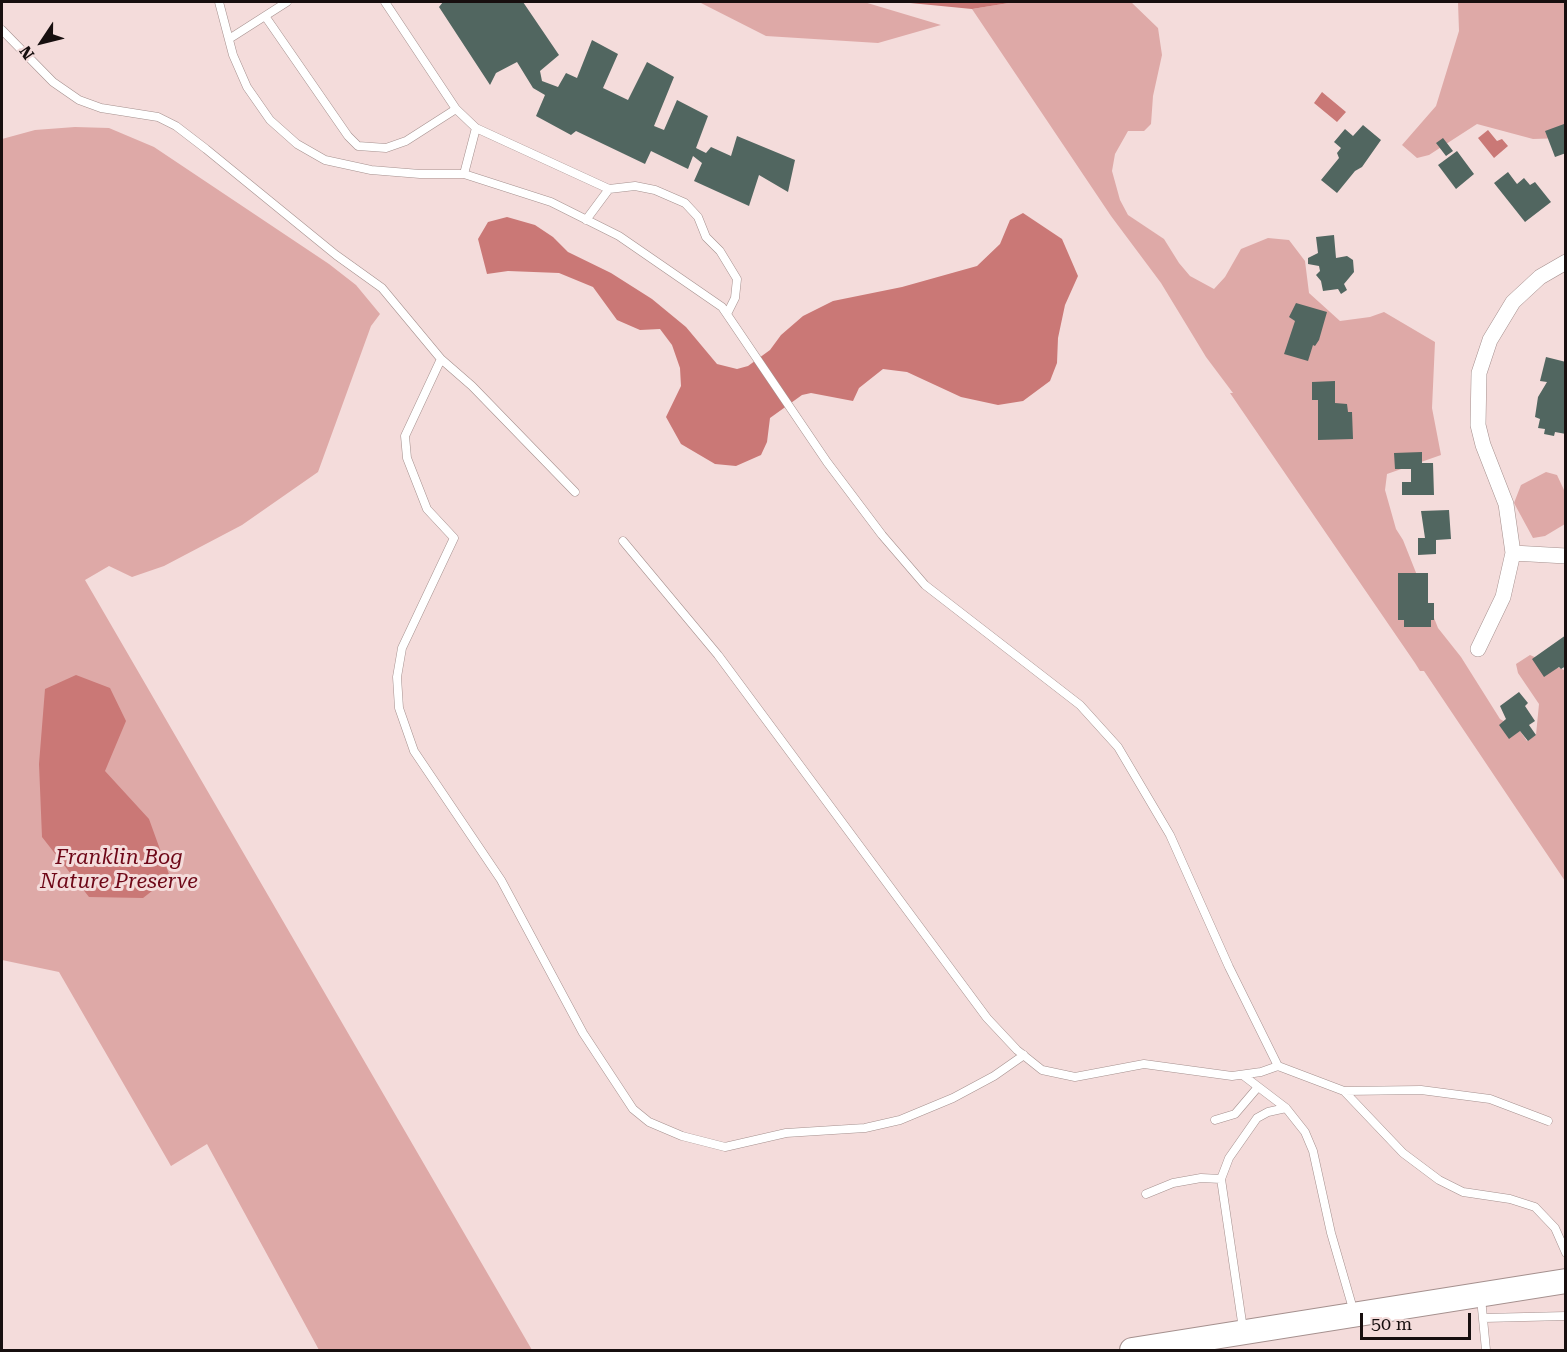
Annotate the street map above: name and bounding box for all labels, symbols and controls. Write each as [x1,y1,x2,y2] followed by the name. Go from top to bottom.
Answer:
[12,12,72,72] north arrow
[16,42,38,63] text: N
[40,845,198,895] park label: Franklin Bog Nature Preserve
[1363,1301,1474,1339] scale bar
[1371,1313,1412,1334] text: 50 m

